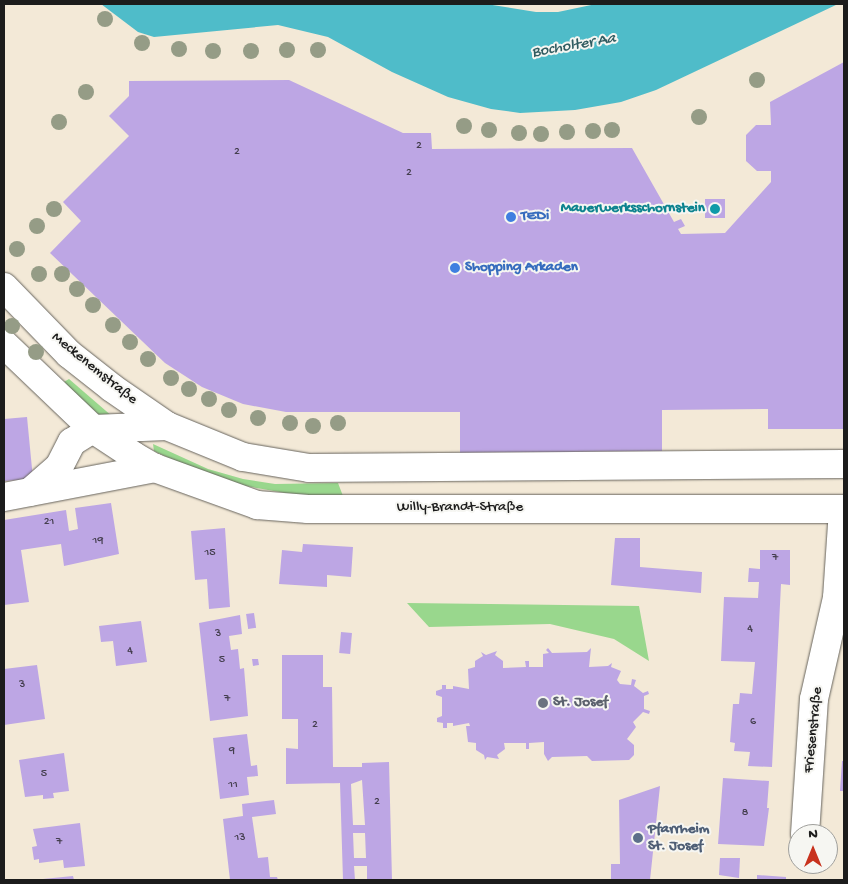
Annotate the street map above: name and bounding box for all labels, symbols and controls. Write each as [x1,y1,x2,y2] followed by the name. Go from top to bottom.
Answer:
[531,30,617,64] water label: Bocholter Aa
[416,140,422,154] house number: 2
[234,146,240,160] house number: 2
[406,167,412,181] house number: 2
[561,200,705,218] place label: Mauerwerksschornstein
[709,203,721,215] marker: Mauerwerksschornstein
[521,208,549,226] place label: TEDi
[505,211,517,223] marker: TEDi
[465,259,578,277] place label: Shopping Arkaden
[449,262,461,274] marker: Shopping Arkaden
[47,329,141,409] street label: Meckenemstraße
[397,499,523,517] street label: Willy-Brandt-Straße
[44,516,54,530] house number: 21
[93,535,103,549] house number: 19
[204,547,216,561] house number: 15
[772,552,778,566] house number: 7
[747,623,753,637] house number: 4
[215,628,221,642] house number: 3
[127,645,133,659] house number: 4
[219,654,225,668] house number: 5
[19,679,25,693] house number: 3
[801,686,827,774] street label: Friesenstraße
[224,693,230,707] house number: 7
[553,694,608,712] place label: St. Josef
[537,697,549,709] marker: St. Josef
[750,716,756,730] house number: 6
[312,719,318,733] house number: 2
[229,745,235,759] house number: 9
[41,768,47,782] house number: 5
[228,779,238,793] house number: 11
[374,796,380,810] house number: 2
[742,807,748,821] house number: 8
[648,820,710,855] place label: Pfarrheim St. Josef
[788,824,838,874] north arrow
[808,826,818,843] text: N
[234,832,246,846] house number: 13
[632,832,644,844] marker: Pfarrheim St. Josef
[56,836,62,850] house number: 7

